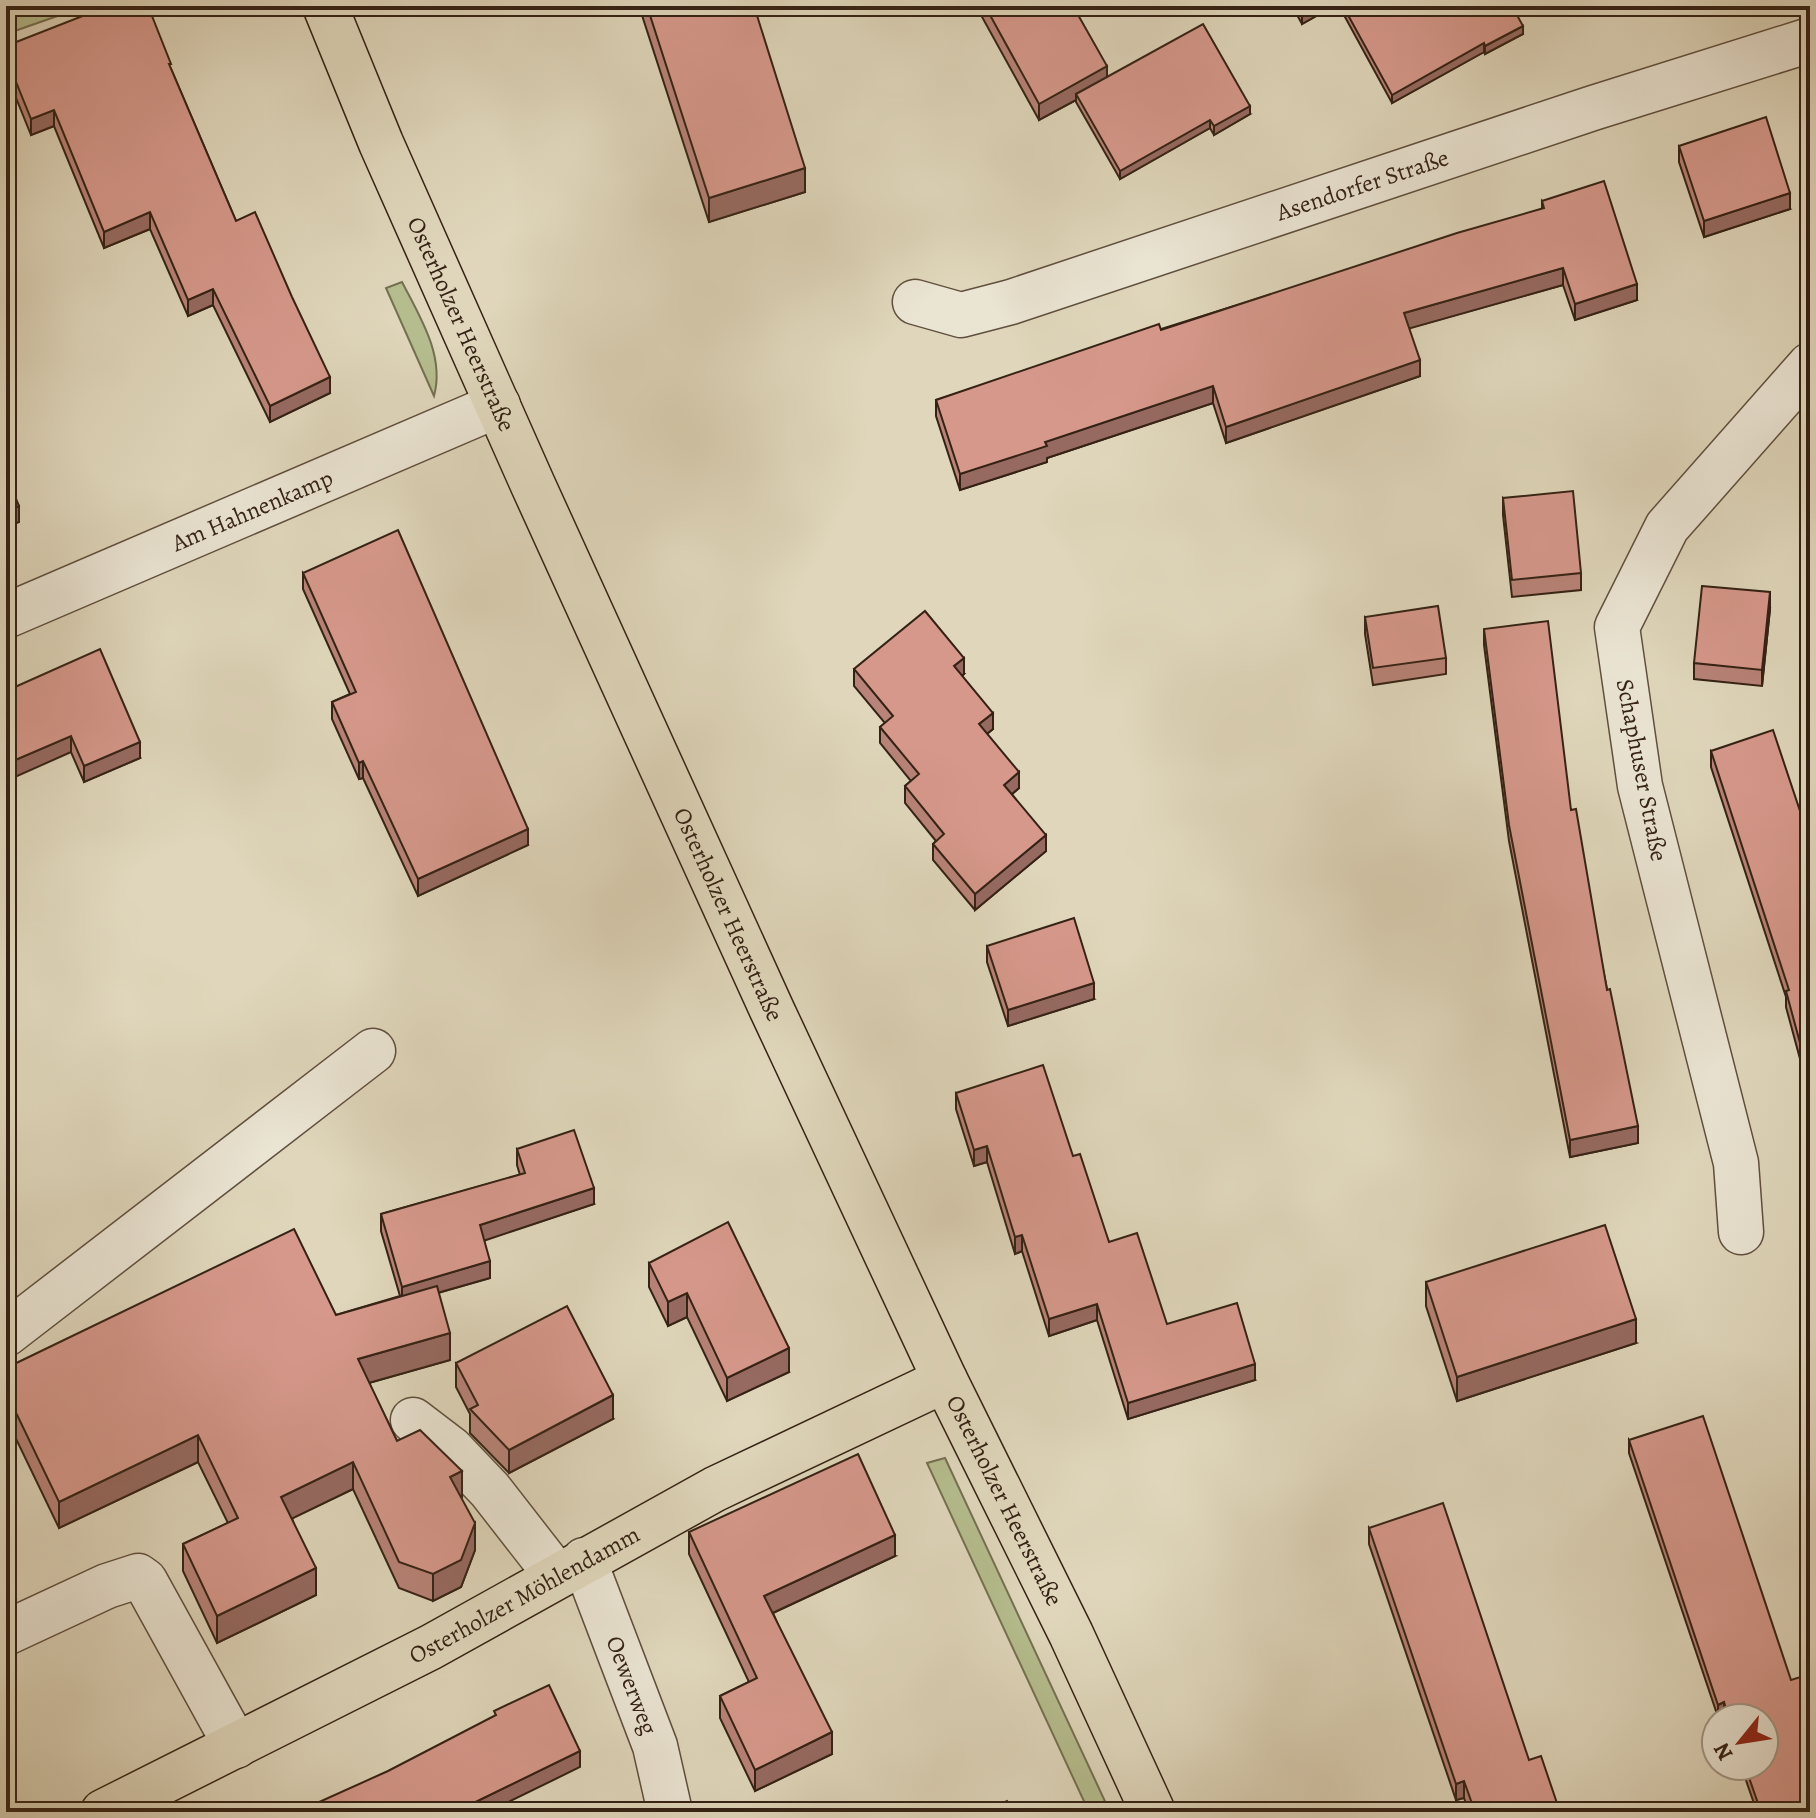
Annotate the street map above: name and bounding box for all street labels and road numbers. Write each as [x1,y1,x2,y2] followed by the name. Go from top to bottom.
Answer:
[1271,141,1453,229] street label: Asendorfer Straße
[400,212,523,436] street label: Osterholzer Heerstraße
[166,462,338,559] street label: Am Hahnenkamp
[1609,676,1675,864] street label: Schaphuser Straße
[666,802,791,1026] street label: Osterholzer Heerstraße
[939,1390,1071,1611] street label: Osterholzer Heerstraße
[404,1518,645,1671] street label: Osterholzer Möhlendamm
[598,1631,665,1739] street label: Oewerweg

